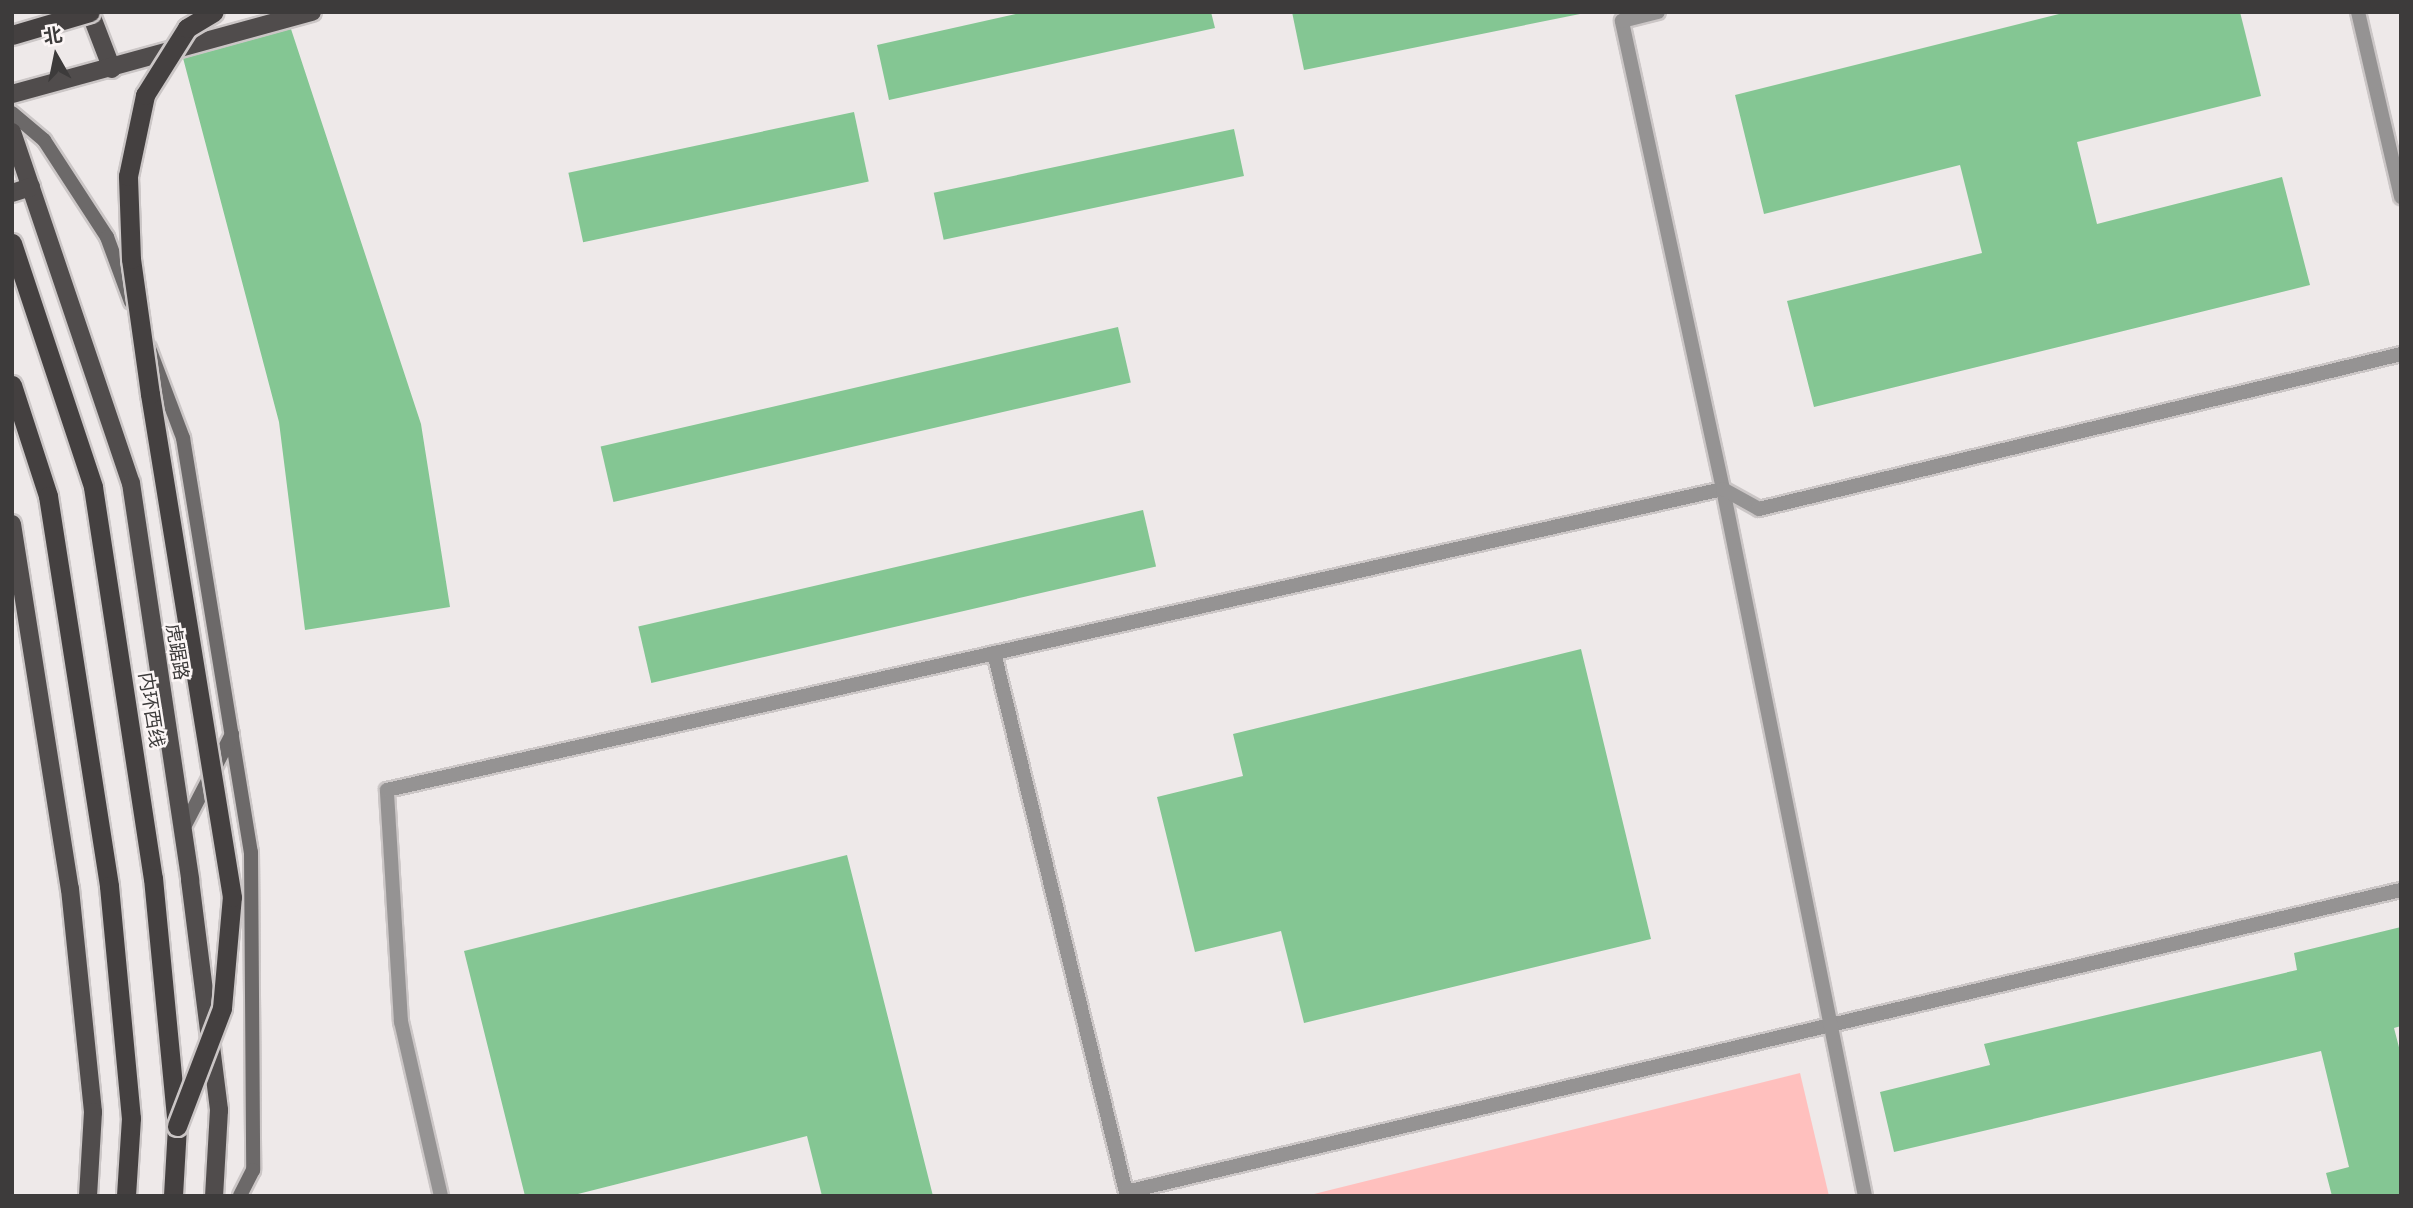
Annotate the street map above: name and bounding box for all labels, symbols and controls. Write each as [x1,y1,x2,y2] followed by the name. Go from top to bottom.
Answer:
[21,21,91,91] north arrow
[41,22,64,49] text: 北
[161,622,193,682] street label: 虎踞路
[134,671,168,749] street label: 内环西线

